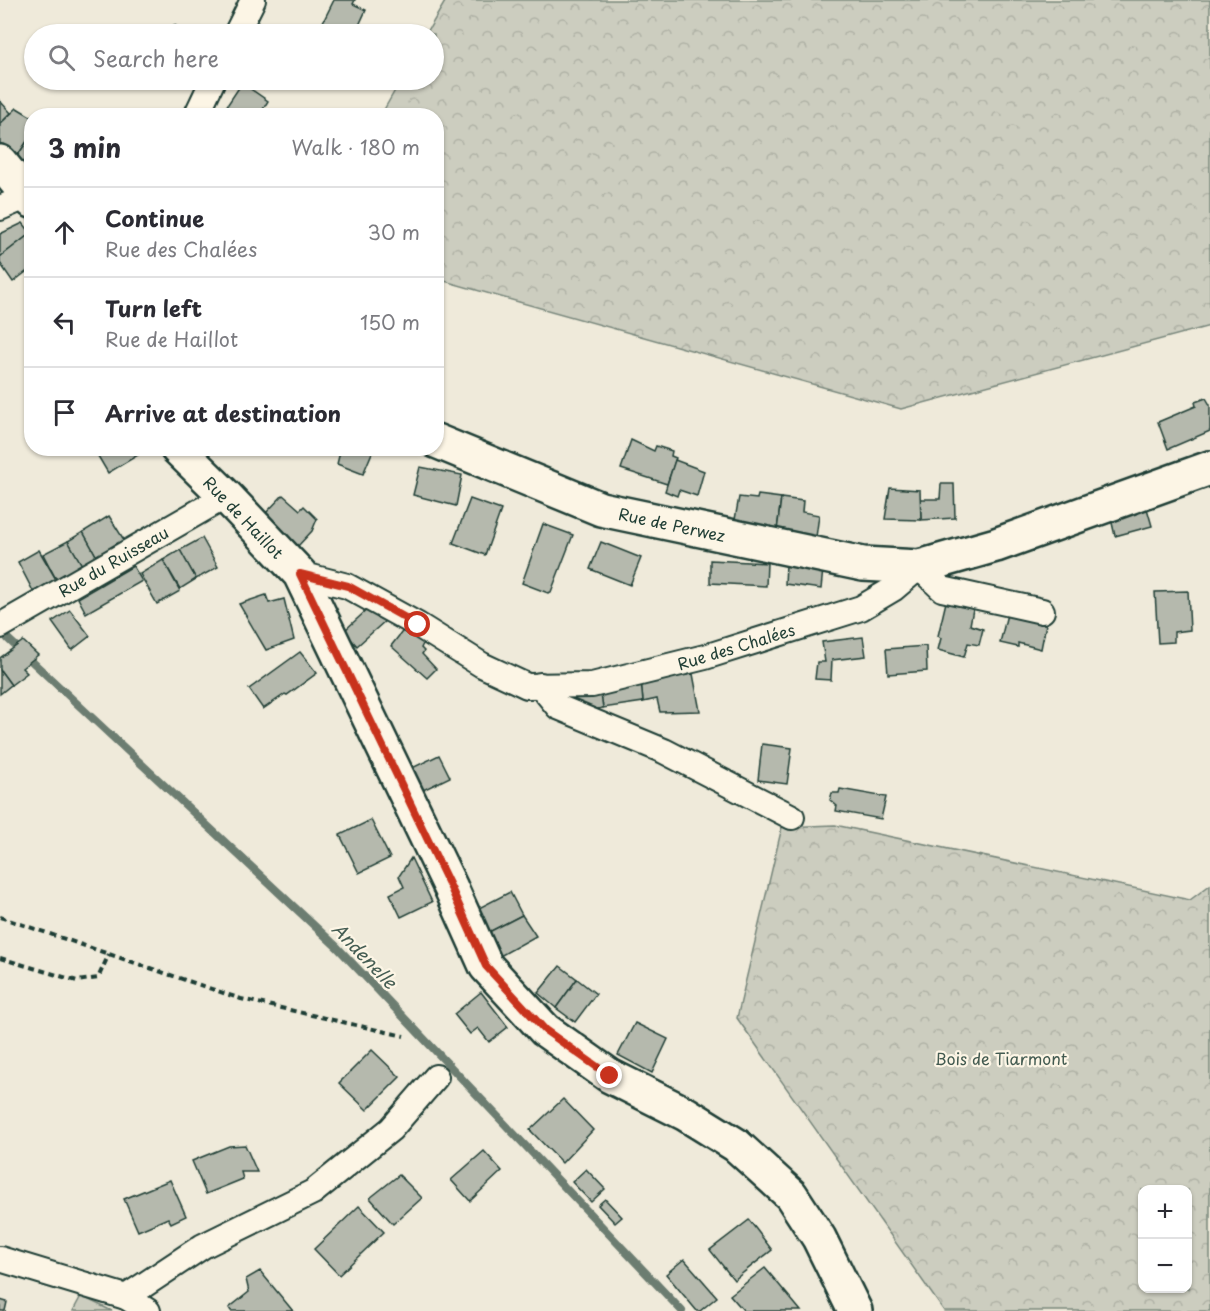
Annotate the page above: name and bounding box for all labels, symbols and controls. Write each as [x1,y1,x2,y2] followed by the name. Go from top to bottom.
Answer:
[24,24,444,90] search box
[45,41,78,74] icon: search
[93,41,219,74] text: Search here
[48,128,121,167] text: 3 min
[292,132,420,162] text: Walk · 180 m
[105,201,204,234] text: Continue
[48,216,81,249] icon: ahead
[367,217,420,247] text: 30 m
[105,234,257,264] text: Rue des Chalées
[105,291,202,324] text: Turn left
[48,306,81,339] icon: left
[360,307,420,337] text: 150 m
[105,324,238,354] text: Rue de Haillot
[48,396,81,429] icon: arrive
[105,396,341,429] text: Arrive at destination
[198,470,290,564] street label: Rue de Haillot
[616,501,728,547] street label: Rue de Perwez
[53,520,173,602] street label: Rue du Ruisseau
[404,611,430,637] route start
[674,617,798,675] street label: Rue des Chalées
[326,916,404,995] water label: Andenelle
[935,1046,1068,1070] park label: Bois de Tiarmont
[596,1062,622,1088] route end
[1138,1185,1192,1293] map controls
[1138,1185,1192,1239] button: +
[1138,1239,1192,1293] button: −

